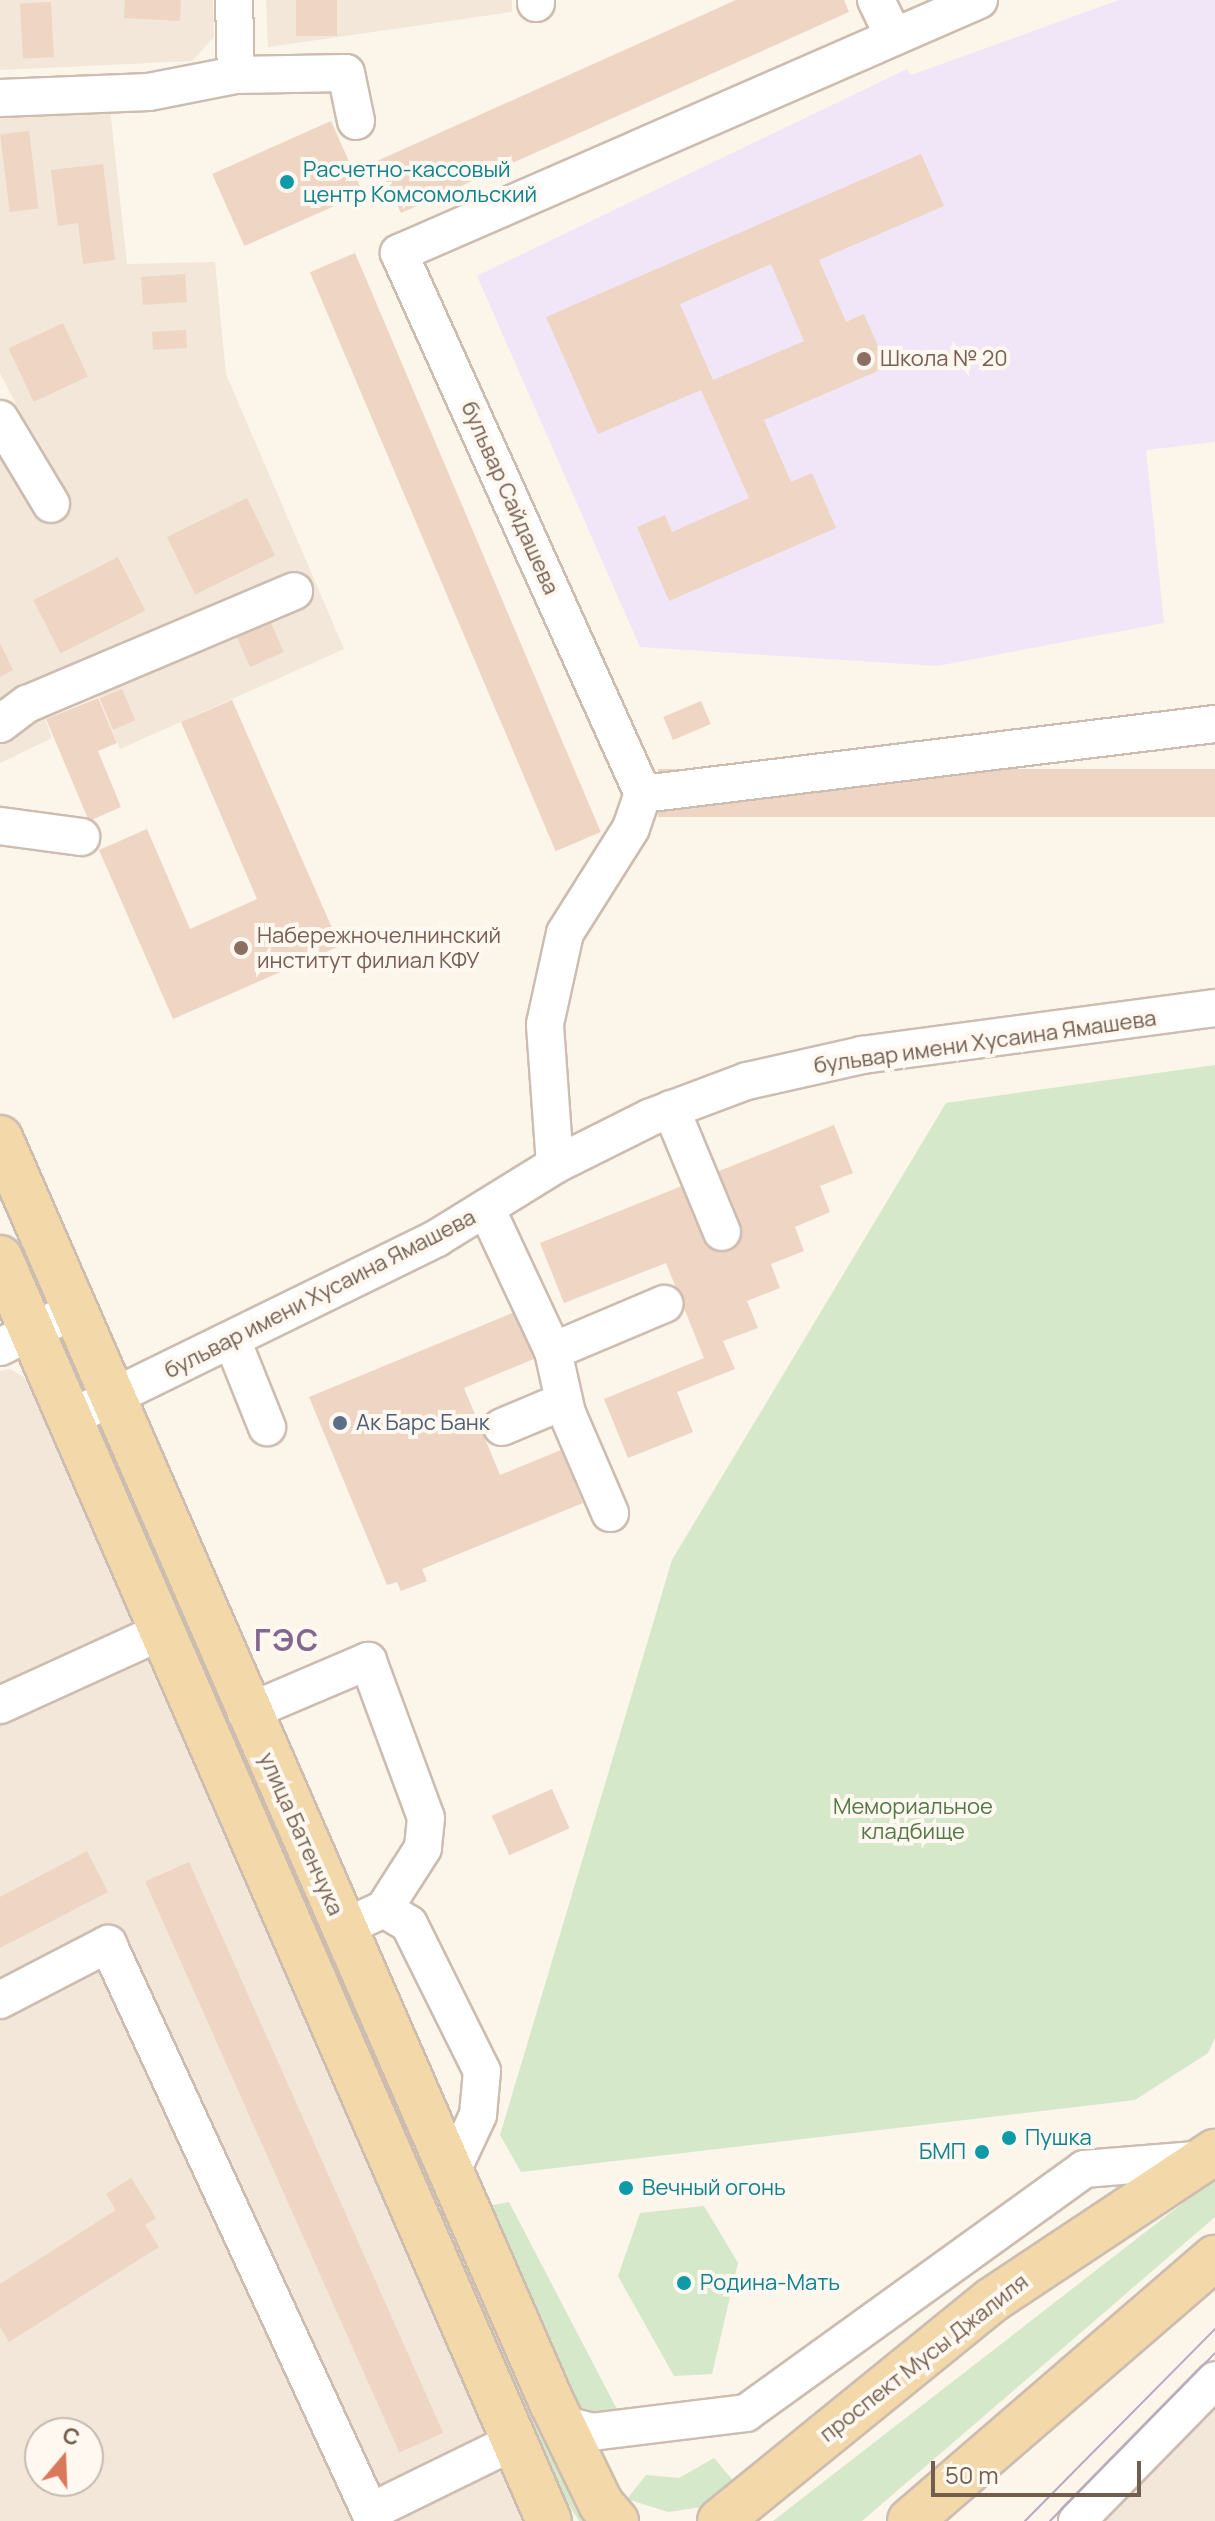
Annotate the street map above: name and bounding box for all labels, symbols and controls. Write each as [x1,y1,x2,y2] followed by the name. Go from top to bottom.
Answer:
[303,156,537,208] place label: Расчетно-кассовый центр Комсомольский
[278,173,296,191] marker: Расчетно-кассовый центр Комсомольский
[880,346,1008,372] place label: Школа № 20
[855,350,873,368] marker: Школа № 20
[456,397,564,599] street label: бульвар Сайдашева
[257,922,501,974] place label: Набережночелнинский институт филиал КФУ
[232,939,250,957] marker: Набережночелнинский институт филиал КФУ
[812,1005,1158,1079] street label: бульвар имени Хусаина Ямашева
[160,1204,480,1384] street label: бульвар имени Хусаина Ямашева
[356,1410,490,1436] place label: Ак Барс Банк
[331,1414,349,1432] marker: Ак Барс Банк
[254,1622,320,1658] district label: ГЭС
[253,1748,349,1920] street label: улица Батенчука
[833,1793,993,1844] park label: Мемориальное кладбище
[1025,2125,1092,2151] place label: Пушка
[1000,2129,1018,2147] marker: Пушка
[919,2139,966,2165] place label: БМП
[973,2143,991,2161] marker: БМП
[642,2175,786,2201] place label: Вечный огонь
[617,2179,635,2197] marker: Вечный огонь
[815,2269,1033,2447] street label: проспект Мусы Джалиля
[700,2270,840,2296] place label: Родина-Мать
[675,2274,693,2292] marker: Родина-Мать
[24,2417,104,2497] north arrow
[59,2419,84,2453] text: С
[935,2445,1145,2495] scale bar
[945,2458,999,2491] text: 50 m

